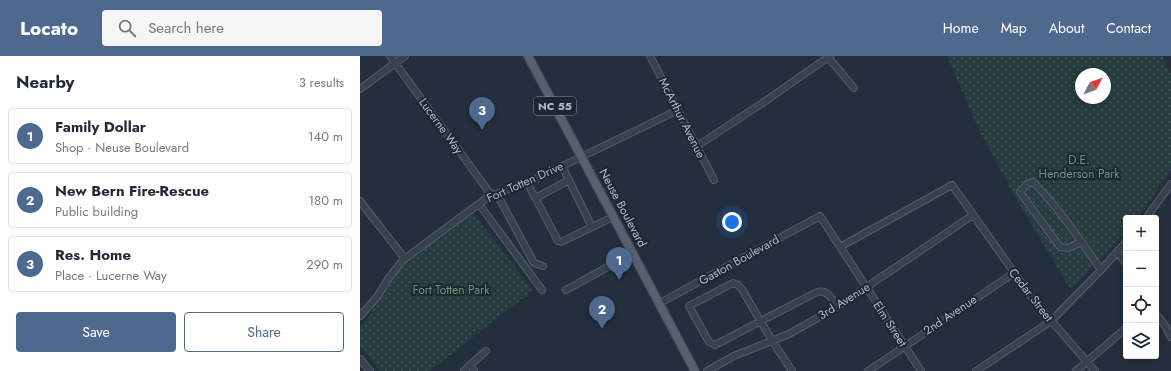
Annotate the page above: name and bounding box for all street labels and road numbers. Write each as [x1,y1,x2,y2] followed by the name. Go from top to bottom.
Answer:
[654,75,710,161] street label: McArthur Avenue
[415,94,468,158] street label: Lucerne Way
[534,97,576,115] road number: NC 55
[484,157,566,207] street label: Fort Totten Drive
[595,165,651,251] street label: Neuse Boulevard
[695,230,783,290] street label: Gaston Boulevard
[1004,264,1058,326] street label: Cedar Street
[814,278,874,324] street label: 3rd Avenue
[920,290,980,340] street label: 2nd Avenue
[869,298,911,350] street label: Elm Street

